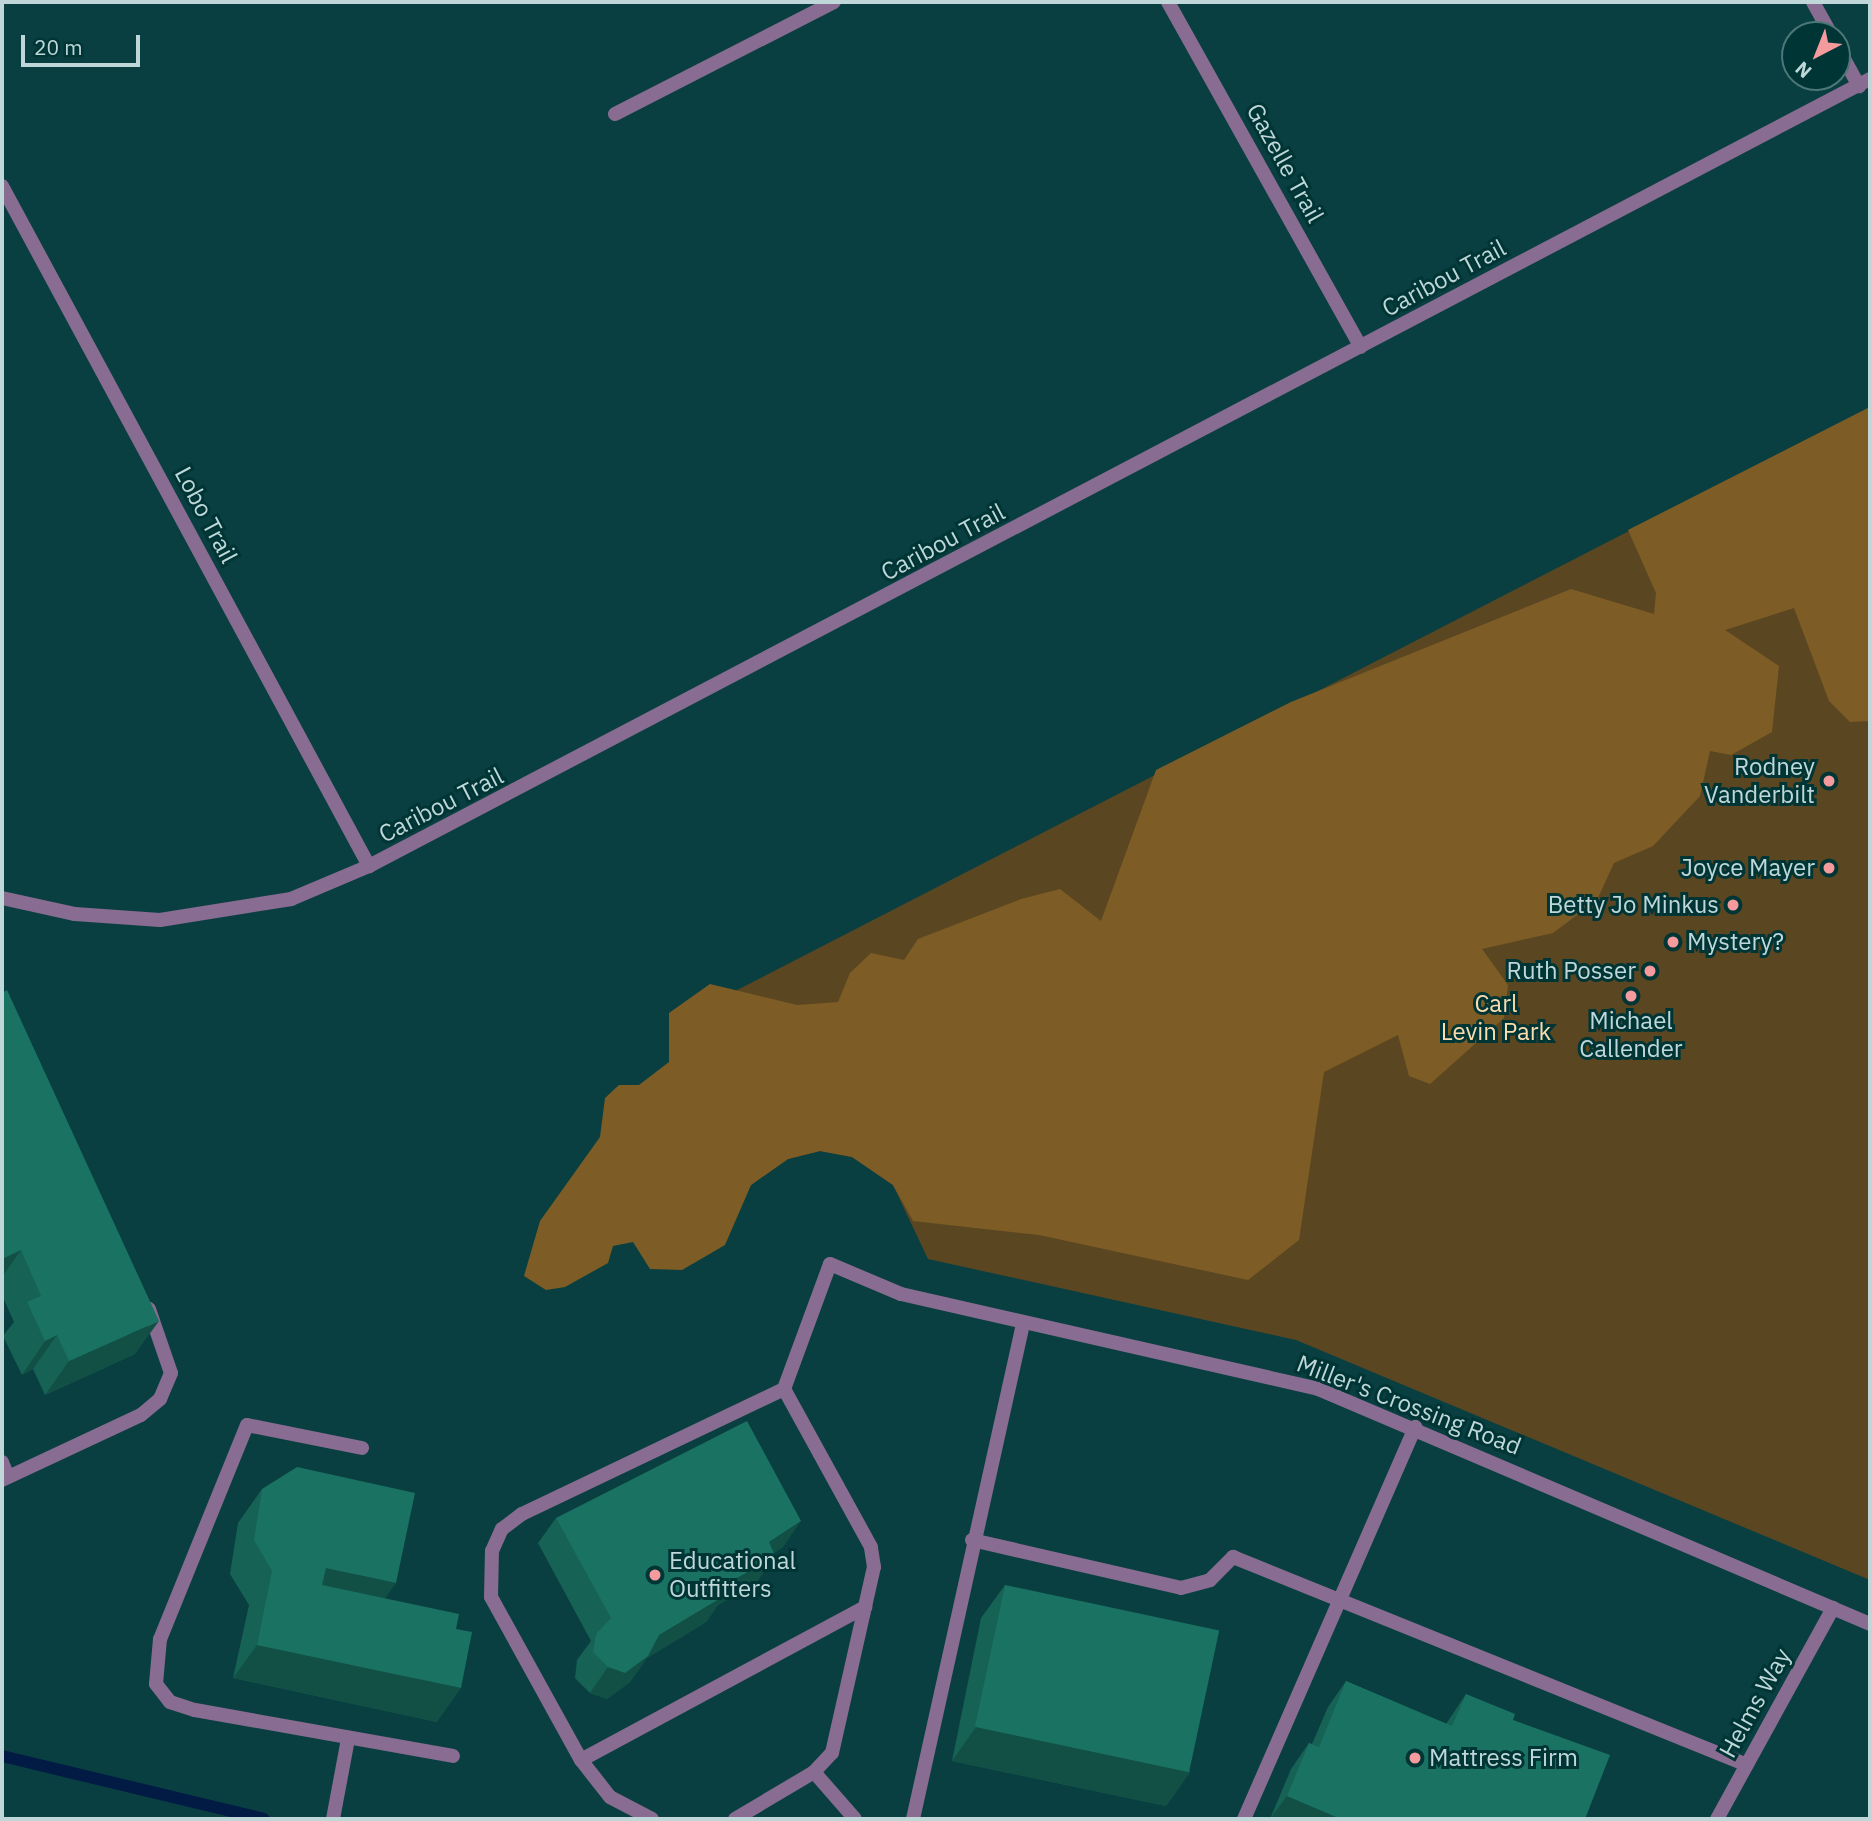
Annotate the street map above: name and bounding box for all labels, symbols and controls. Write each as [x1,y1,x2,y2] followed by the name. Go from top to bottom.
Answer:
[24,21,144,65] scale bar
[1781,21,1851,91] north arrow
[34,33,83,61] text: 20 m
[1790,57,1816,84] text: N
[1240,98,1330,228] street label: Gazelle Trail
[1377,233,1511,323] street label: Caribou Trail
[169,462,243,568] street label: Lobo Trail
[876,497,1010,587] street label: Caribou Trail
[1704,753,1815,809] place label: Rodney Vanderbilt
[374,761,508,849] street label: Caribou Trail
[1821,773,1837,789] marker: Rodney Vanderbilt
[1681,854,1815,882] place label: Joyce Mayer
[1821,860,1837,876] marker: Joyce Mayer
[1548,891,1719,919] place label: Betty Jo Minkus
[1725,897,1741,913] marker: Betty Jo Minkus
[1687,928,1784,956] place label: Mystery?
[1665,934,1681,950] marker: Mystery?
[1507,957,1636,985] place label: Ruth Posser
[1642,963,1658,979] marker: Ruth Posser
[1623,988,1639,1004] marker: Michael Callender
[1441,990,1551,1046] park label: Carl Levin Park
[1579,1007,1683,1063] place label: Michael Callender
[1293,1349,1525,1461] street label: Miller's Crossing Road
[669,1547,796,1603] place label: Educational Outfitters
[647,1567,663,1583] marker: Educational Outfitters
[1713,1643,1797,1763] street label: Helms Way
[1429,1744,1578,1772] place label: Mattress Firm
[1407,1750,1423,1766] marker: Mattress Firm

